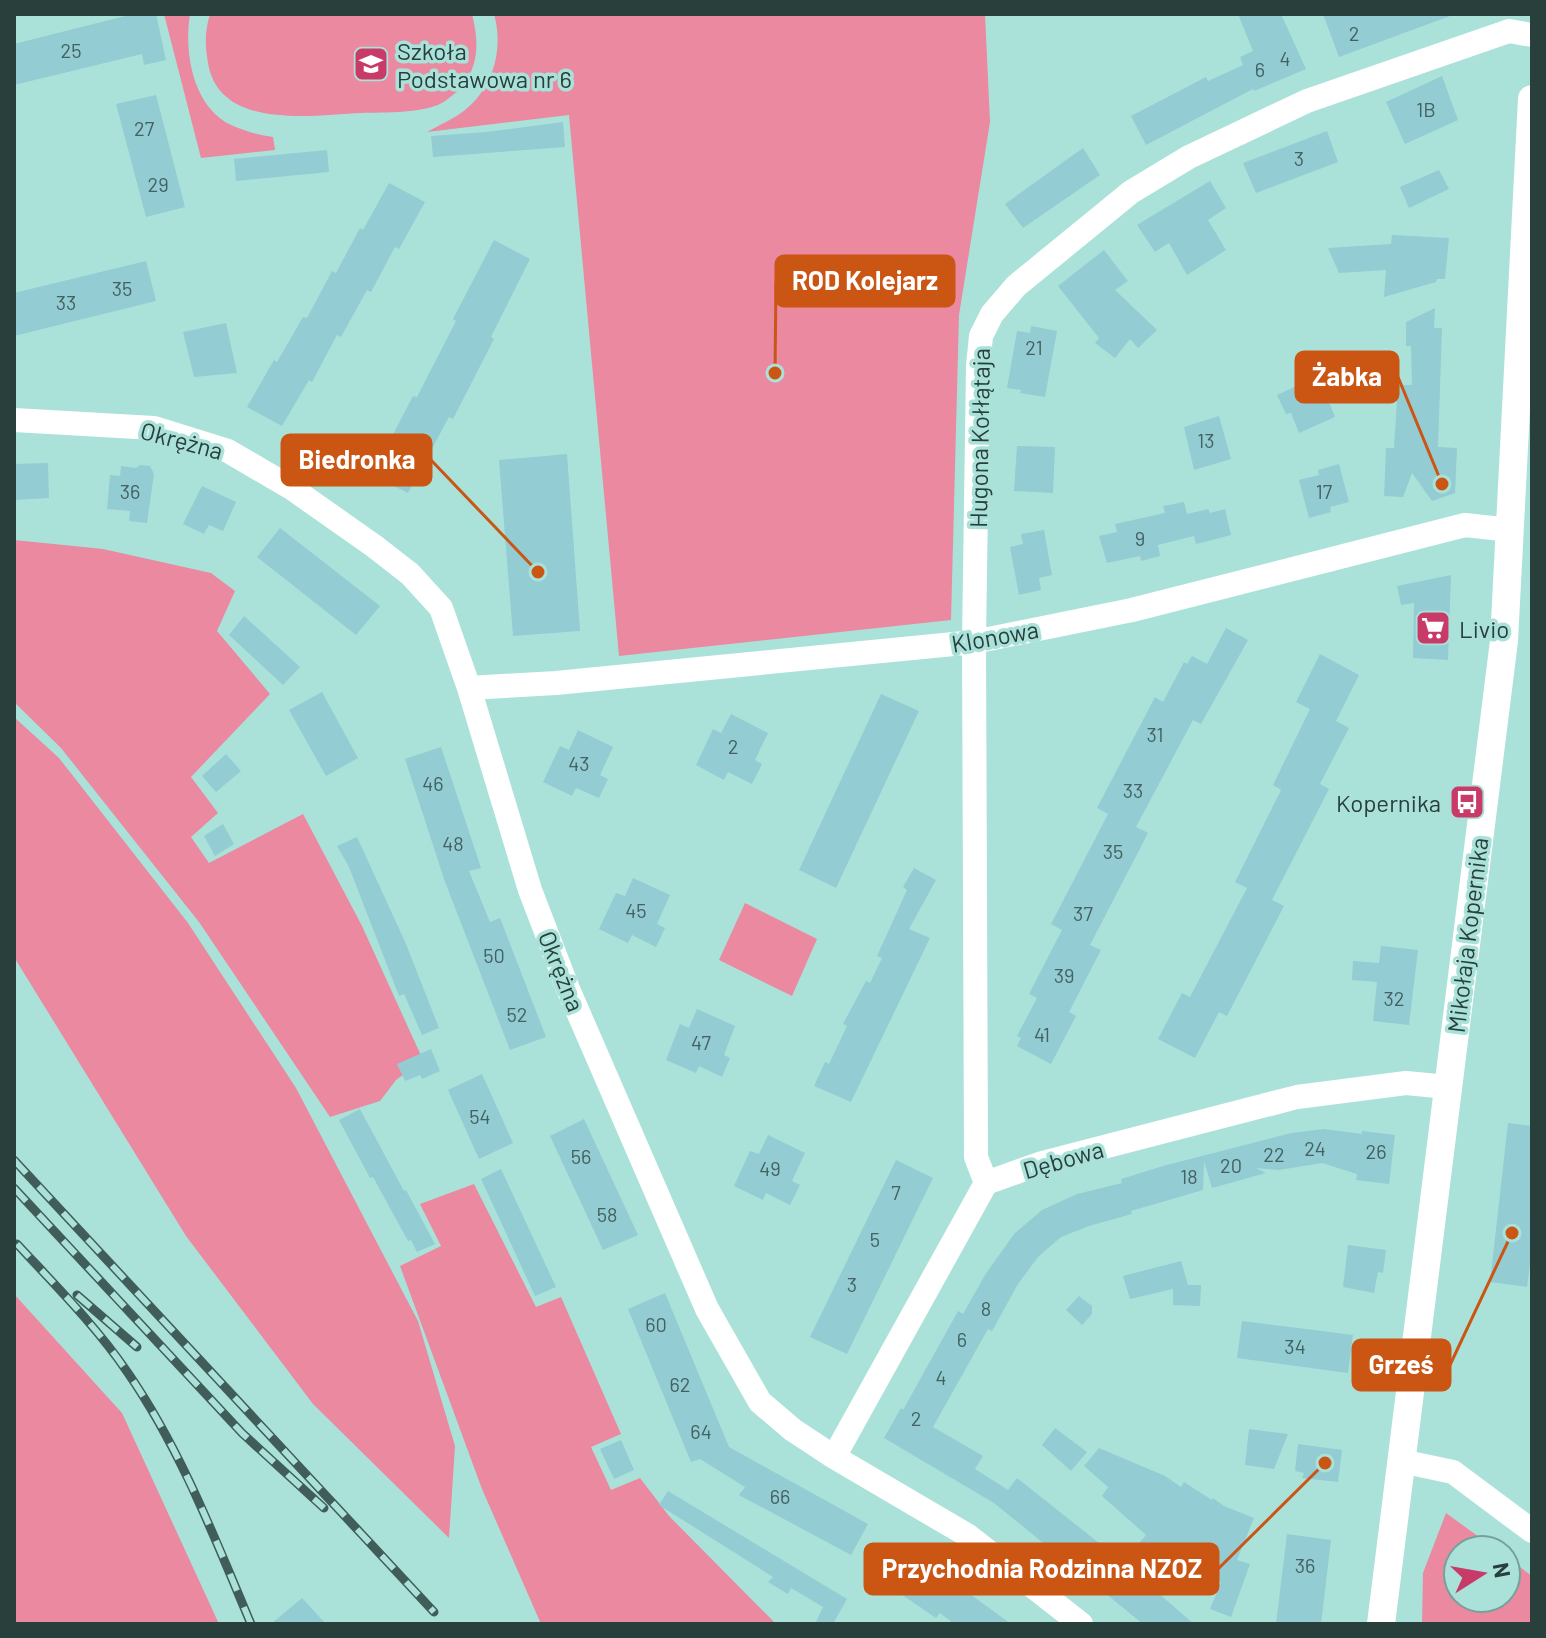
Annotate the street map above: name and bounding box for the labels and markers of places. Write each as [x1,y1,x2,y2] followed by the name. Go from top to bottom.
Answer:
[397,36,572,93] place label: Szkoła Podstawowa nr 6
[352,45,390,83] school or university icon: Szkoła Podstawowa nr 6
[776,256,954,306] callout: ROD Kolejarz
[1296,352,1398,402] callout: Żabka
[282,435,431,485] callout: Biedronka
[1414,609,1452,647] supermarket icon: Livio
[1459,614,1509,643] place label: Livio
[1448,783,1486,821] bus stop icon: Kopernika
[1336,788,1441,817] place label: Kopernika
[1353,1340,1450,1390] callout: Grześ
[865,1544,1218,1594] callout: Przychodnia Rodzinna NZOZ

